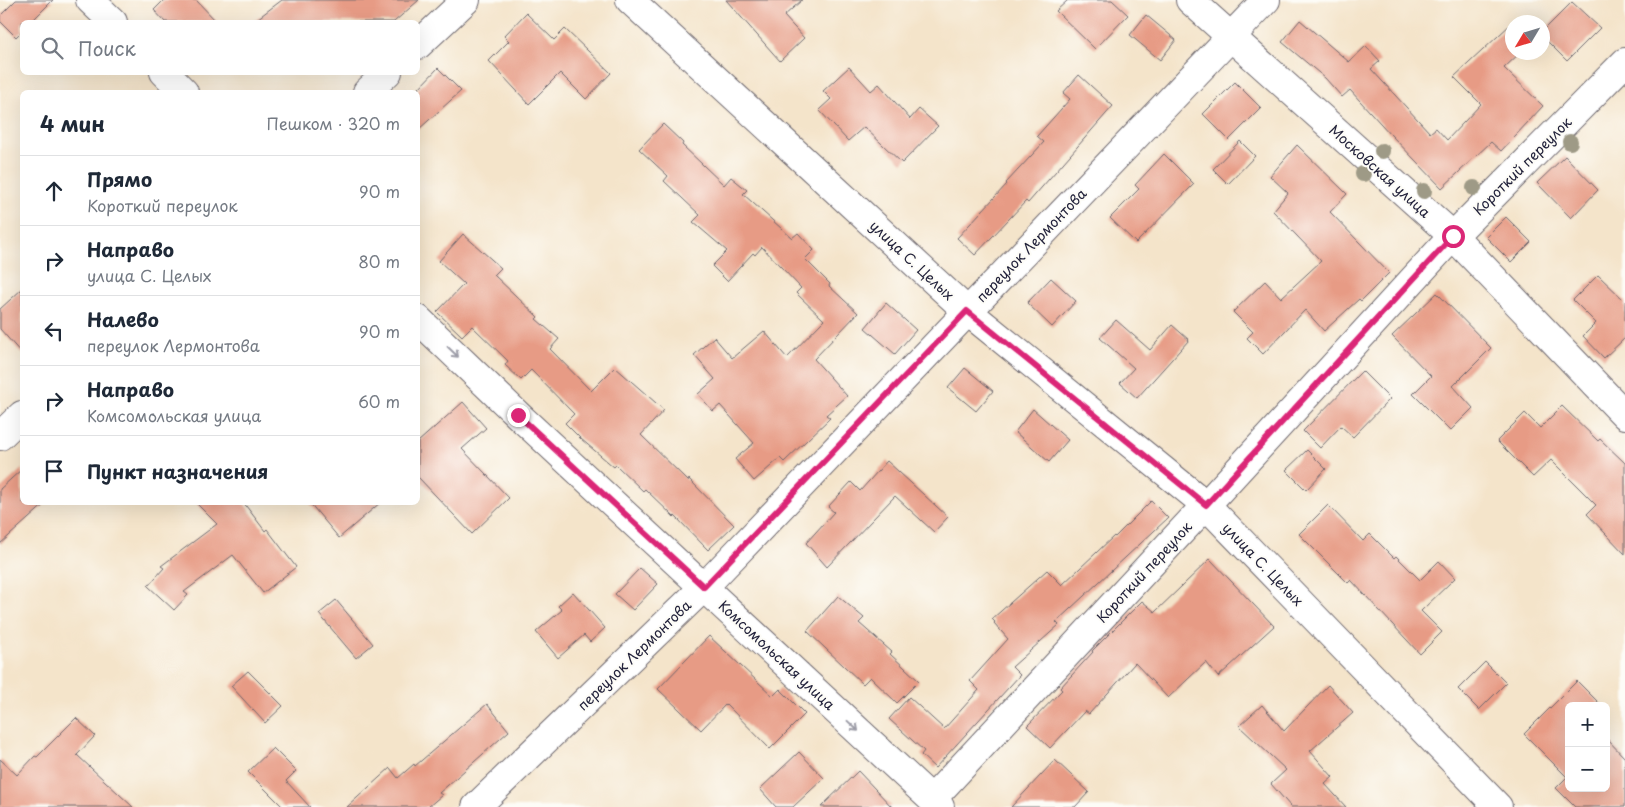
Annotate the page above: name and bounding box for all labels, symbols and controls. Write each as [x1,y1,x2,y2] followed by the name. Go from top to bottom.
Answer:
[1505,15,1550,60] north arrow
[20,20,420,75] search box
[38,34,66,62] icon: search
[78,34,136,62] text: Поиск
[40,107,105,139] text: 4 мин
[267,111,400,135] text: Пешком · 320 m
[1468,111,1577,220] street label: Короткий переулок
[1325,120,1436,222] street label: Московская улица
[87,165,152,193] text: Прямо
[40,177,68,205] icon: ahead
[359,179,400,203] text: 90 m
[971,183,1091,307] street label: переулок Лермонтова
[87,193,238,217] text: Короткий переулок
[865,215,959,305] street label: улица С. Целых
[1442,225,1465,248] route start
[87,235,174,263] text: Направо
[40,247,68,275] icon: right
[358,249,400,273] text: 80 m
[87,263,211,287] text: улица С. Целых
[87,305,159,333] text: Налево
[40,317,68,345] icon: left
[359,319,400,343] text: 90 m
[87,333,260,357] text: переулок Лермонтова
[446,346,459,358] one-way arrow
[87,375,174,403] text: Направо
[40,387,68,415] icon: right
[358,389,400,413] text: 60 m
[87,403,261,427] text: Комсомольская улица
[507,404,530,427] route end
[40,457,68,485] icon: arrive
[87,457,268,485] text: Пункт назначения
[1091,516,1197,627] street label: Короткий переулок
[1218,518,1308,610] street label: улица С. Целых
[572,595,696,715] street label: переулок Лермонтова
[714,595,840,715] street label: Комсомольская улица
[1565,702,1610,792] map controls
[1565,702,1610,747] button: +
[847,720,859,732] one-way arrow
[1565,747,1610,792] button: −

